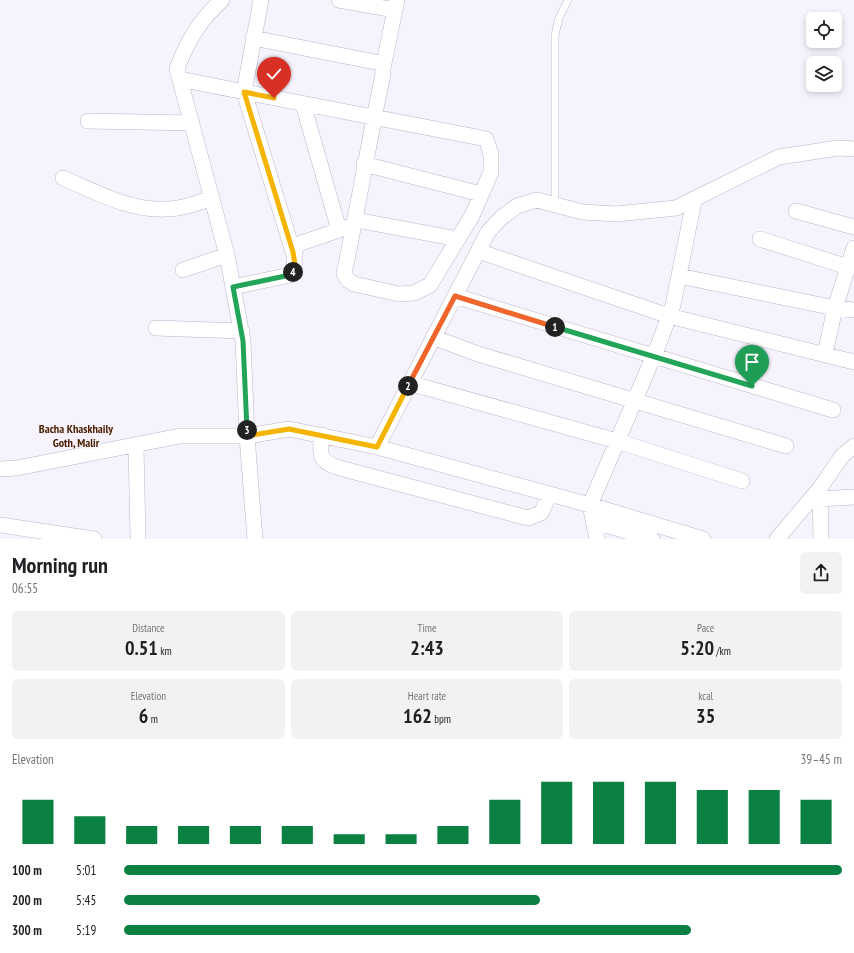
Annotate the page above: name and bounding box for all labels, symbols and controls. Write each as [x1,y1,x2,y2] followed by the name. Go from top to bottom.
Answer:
[806,12,842,92] map controls
[806,12,842,48] button: locate
[806,56,842,92] button: layers
[257,57,291,98] pin
[263,63,285,85] icon: check
[283,262,303,282] pin: 4
[290,265,296,279] text: 4
[545,317,565,337] pin: 1
[552,320,558,334] text: 1
[735,345,769,386] pin
[741,351,763,373] icon: arrive
[398,376,418,396] pin: 2
[405,379,411,393] text: 2
[237,420,257,440] pin: 3
[39,421,113,450] district label: Bacha Khaskhaily Goth, Malir
[244,423,250,437] text: 3
[12,551,108,579] text: Morning run
[800,552,842,594] button: share
[12,580,38,597] text: 06:55
[132,621,165,635] text: Distance
[417,621,437,635] text: Time
[697,621,714,635] text: Pace
[125,635,158,661] text: 0.51
[410,635,444,661] text: 2:43
[680,635,714,661] text: 5:20
[158,644,172,658] text: km
[714,644,731,658] text: /km
[131,689,166,703] text: Elevation
[408,689,446,703] text: Heart rate
[698,689,713,703] text: kcal
[139,703,148,729] text: 6
[403,703,432,729] text: 162
[696,703,715,729] text: 35
[148,712,158,726] text: m
[432,712,451,726] text: bpm
[12,751,54,768] text: Elevation
[800,751,842,768] text: 39–45 m
[12,862,42,879] text: 100 m
[76,862,96,879] text: 5:01
[12,892,42,909] text: 200 m
[76,892,96,909] text: 5:45
[12,922,42,939] text: 300 m
[76,922,96,939] text: 5:19

